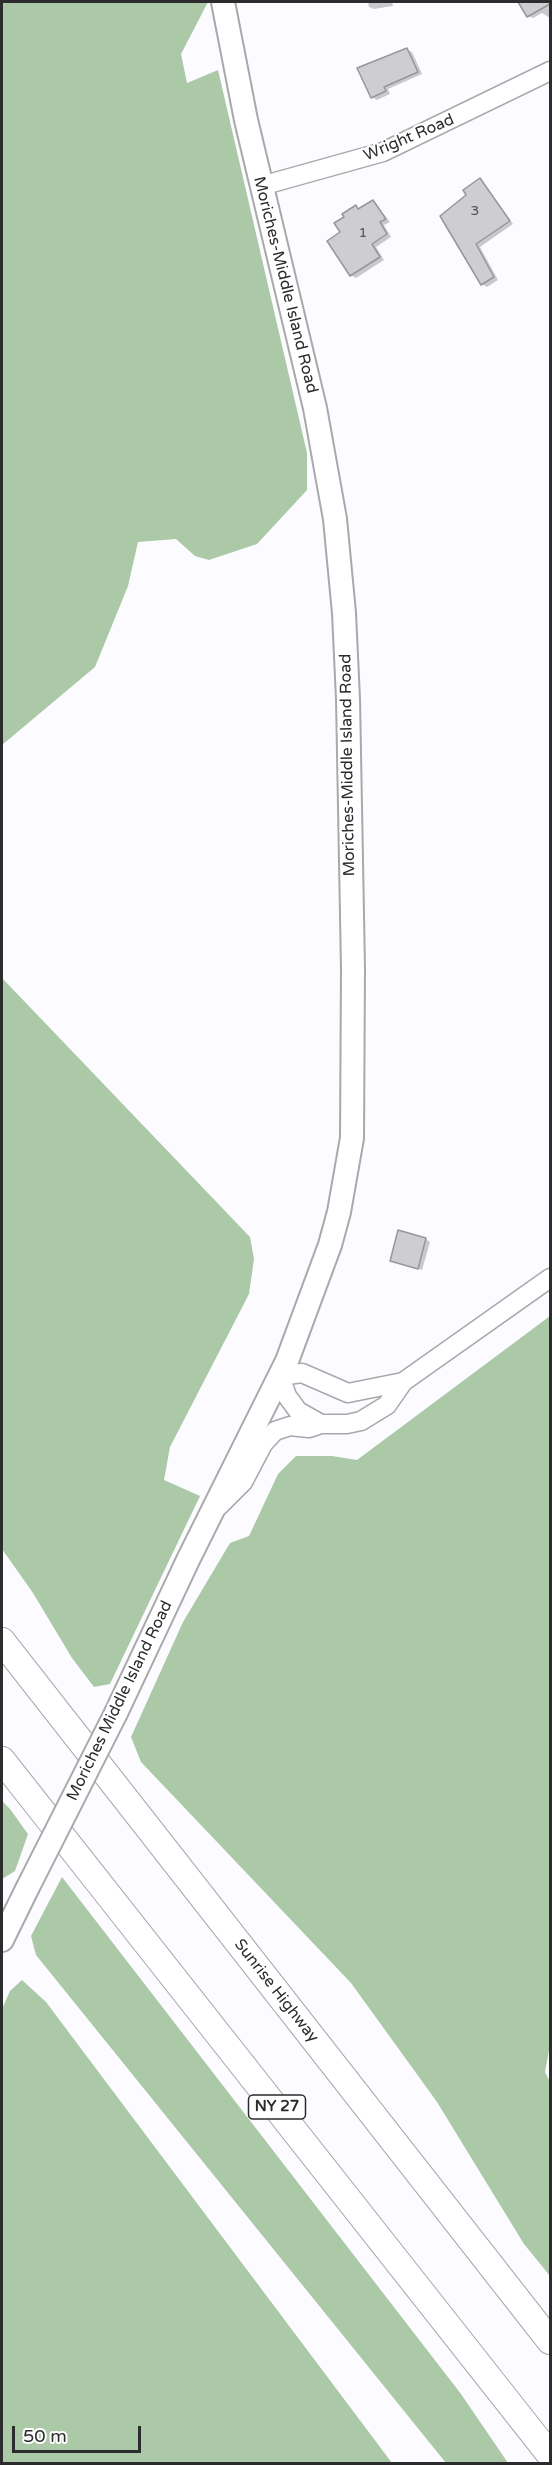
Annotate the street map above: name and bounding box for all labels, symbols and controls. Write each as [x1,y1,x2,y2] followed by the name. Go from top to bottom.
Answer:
[361,110,457,166] street label: Wright Road
[249,175,321,395] street label: Moriches-Middle Island Road
[471,203,479,219] house number: 3
[359,225,367,241] house number: 1
[336,654,360,876] street label: Moriches-Middle Island Road
[63,1598,177,1804] street label: Moriches Middle Island Road
[230,1936,322,2046] street label: Sunrise Highway
[248,2095,306,2119] road number: NY 27
[15,2414,144,2452] scale bar
[23,2425,67,2447] text: 50 m

